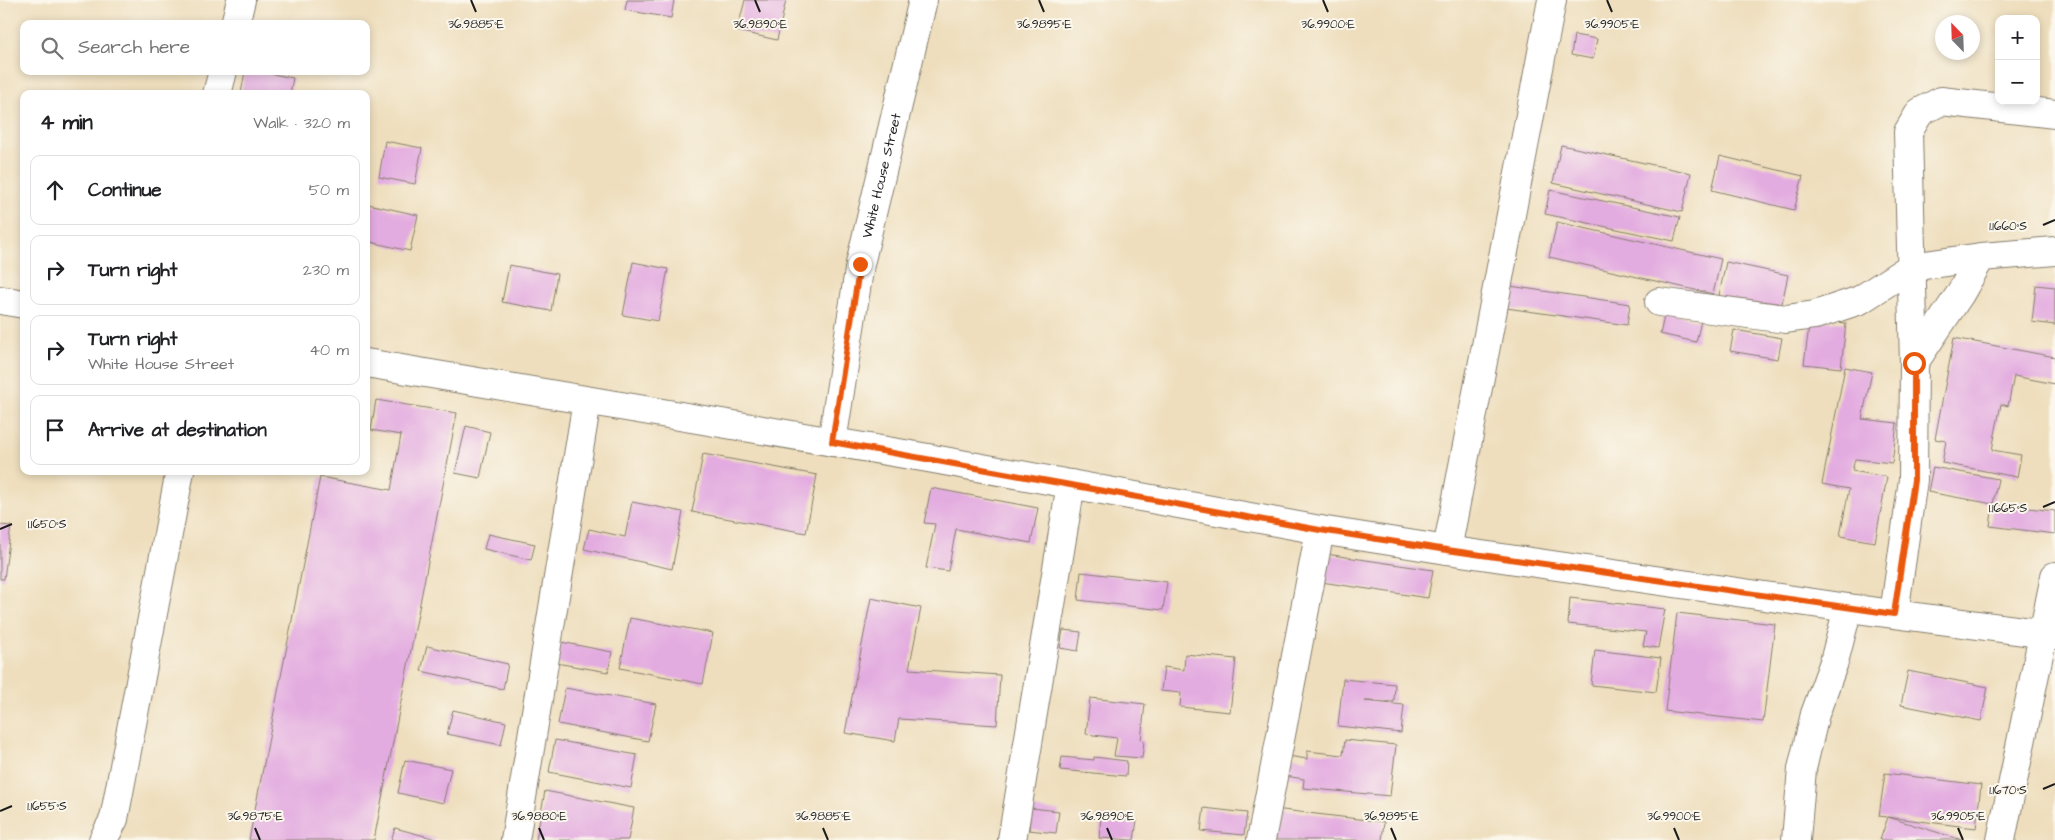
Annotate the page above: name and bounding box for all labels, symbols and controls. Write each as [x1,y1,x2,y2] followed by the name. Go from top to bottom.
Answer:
[1935,15,1980,60] north arrow
[1995,15,2040,105] map controls
[1995,15,2040,60] button: +
[448,16,504,33] text: 36.9885°E
[733,16,787,33] text: 36.9890°E
[1017,16,1072,33] text: 36.9895°E
[1301,16,1355,33] text: 36.9900°E
[1585,16,1639,33] text: 36.9905°E
[20,20,370,75] search box
[38,34,66,62] icon: search
[78,34,190,61] text: Search here
[1995,60,2040,105] button: −
[40,108,93,137] text: 4 min
[857,111,907,240] street label: White House Street
[253,112,350,134] text: Walk · 320 m
[41,176,69,204] icon: ahead
[88,177,162,204] text: Continue
[309,179,349,201] text: 50 m
[1989,218,2027,235] text: 1.1660°S
[849,253,872,276] route end
[41,256,69,284] icon: right
[88,257,177,284] text: Turn right
[303,259,349,281] text: 230 m
[88,326,177,353] text: Turn right
[41,336,69,364] icon: right
[309,339,349,361] text: 40 m
[1903,352,1926,375] route start
[88,353,234,375] text: White House Street
[41,416,69,444] icon: arrive
[88,417,267,444] text: Arrive at destination
[1989,500,2028,517] text: 1.1665°S
[28,516,67,533] text: 1.1650°S
[1989,782,2027,799] text: 1.1670°S
[27,798,67,815] text: 1.1655°S
[227,808,283,825] text: 36.9875°E
[511,808,567,825] text: 36.9880°E
[795,808,851,825] text: 36.9885°E
[1080,808,1134,825] text: 36.9890°E
[1364,808,1419,825] text: 36.9895°E
[1647,808,1701,825] text: 36.9900°E
[1931,808,1985,825] text: 36.9905°E

